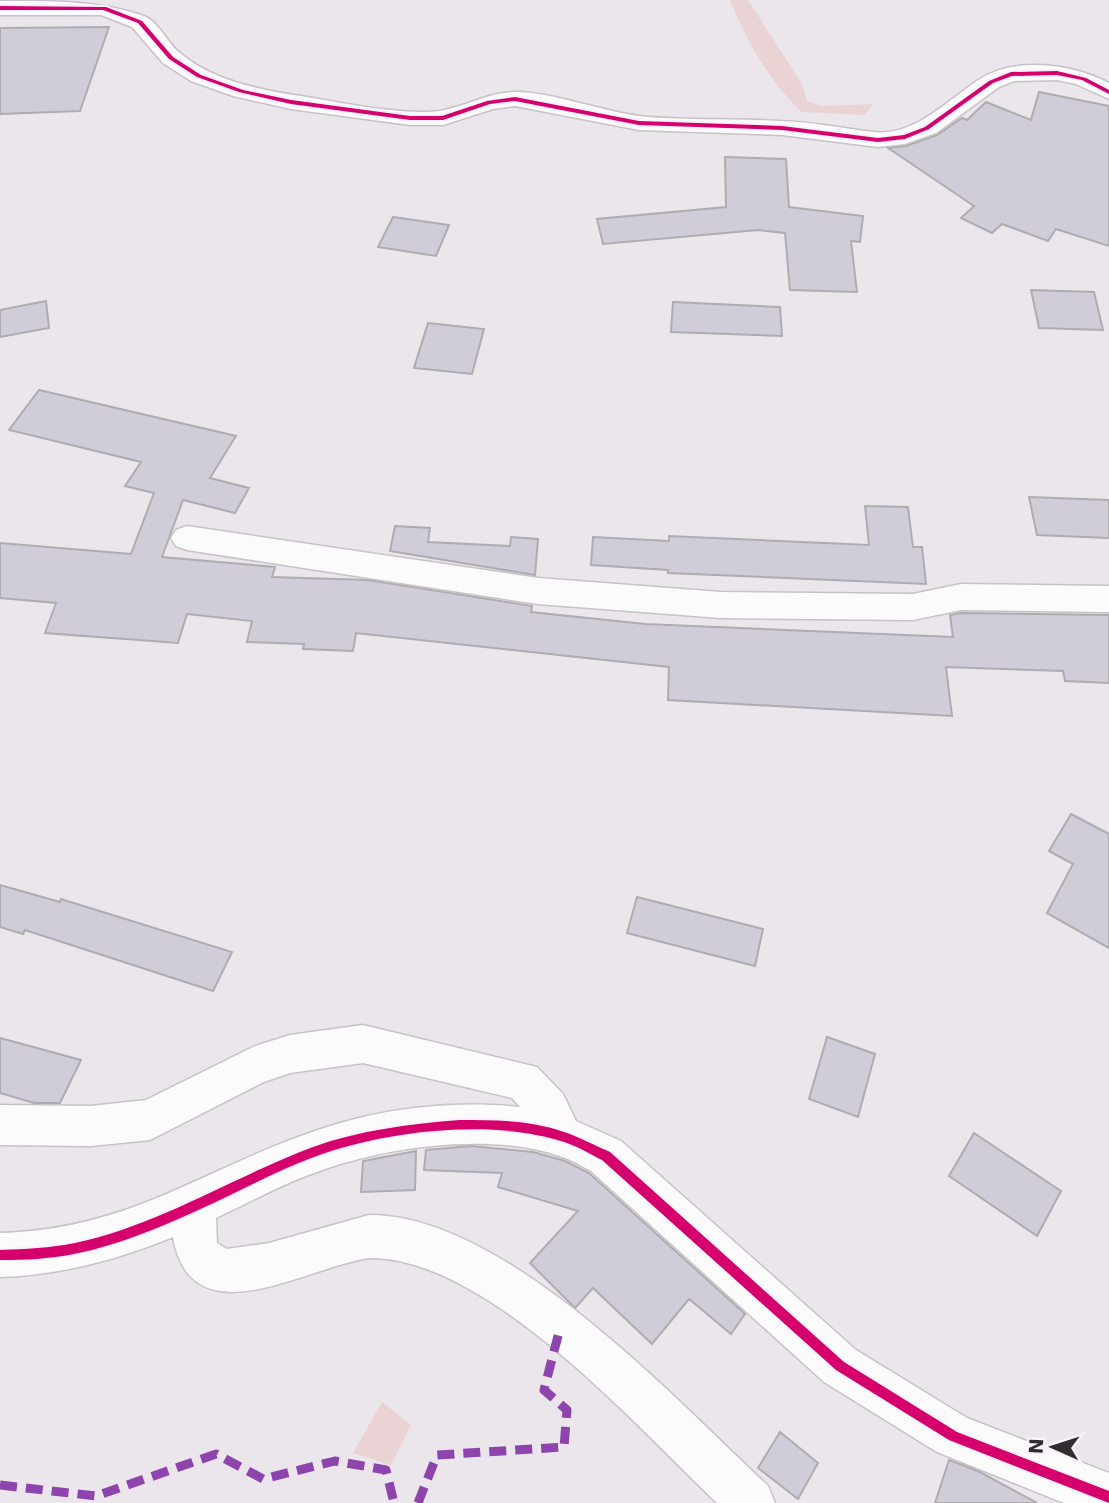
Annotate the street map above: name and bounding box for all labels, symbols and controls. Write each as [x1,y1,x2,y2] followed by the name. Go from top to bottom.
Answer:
[1018,1412,1088,1482] north arrow
[1025,1438,1047,1455] text: N

